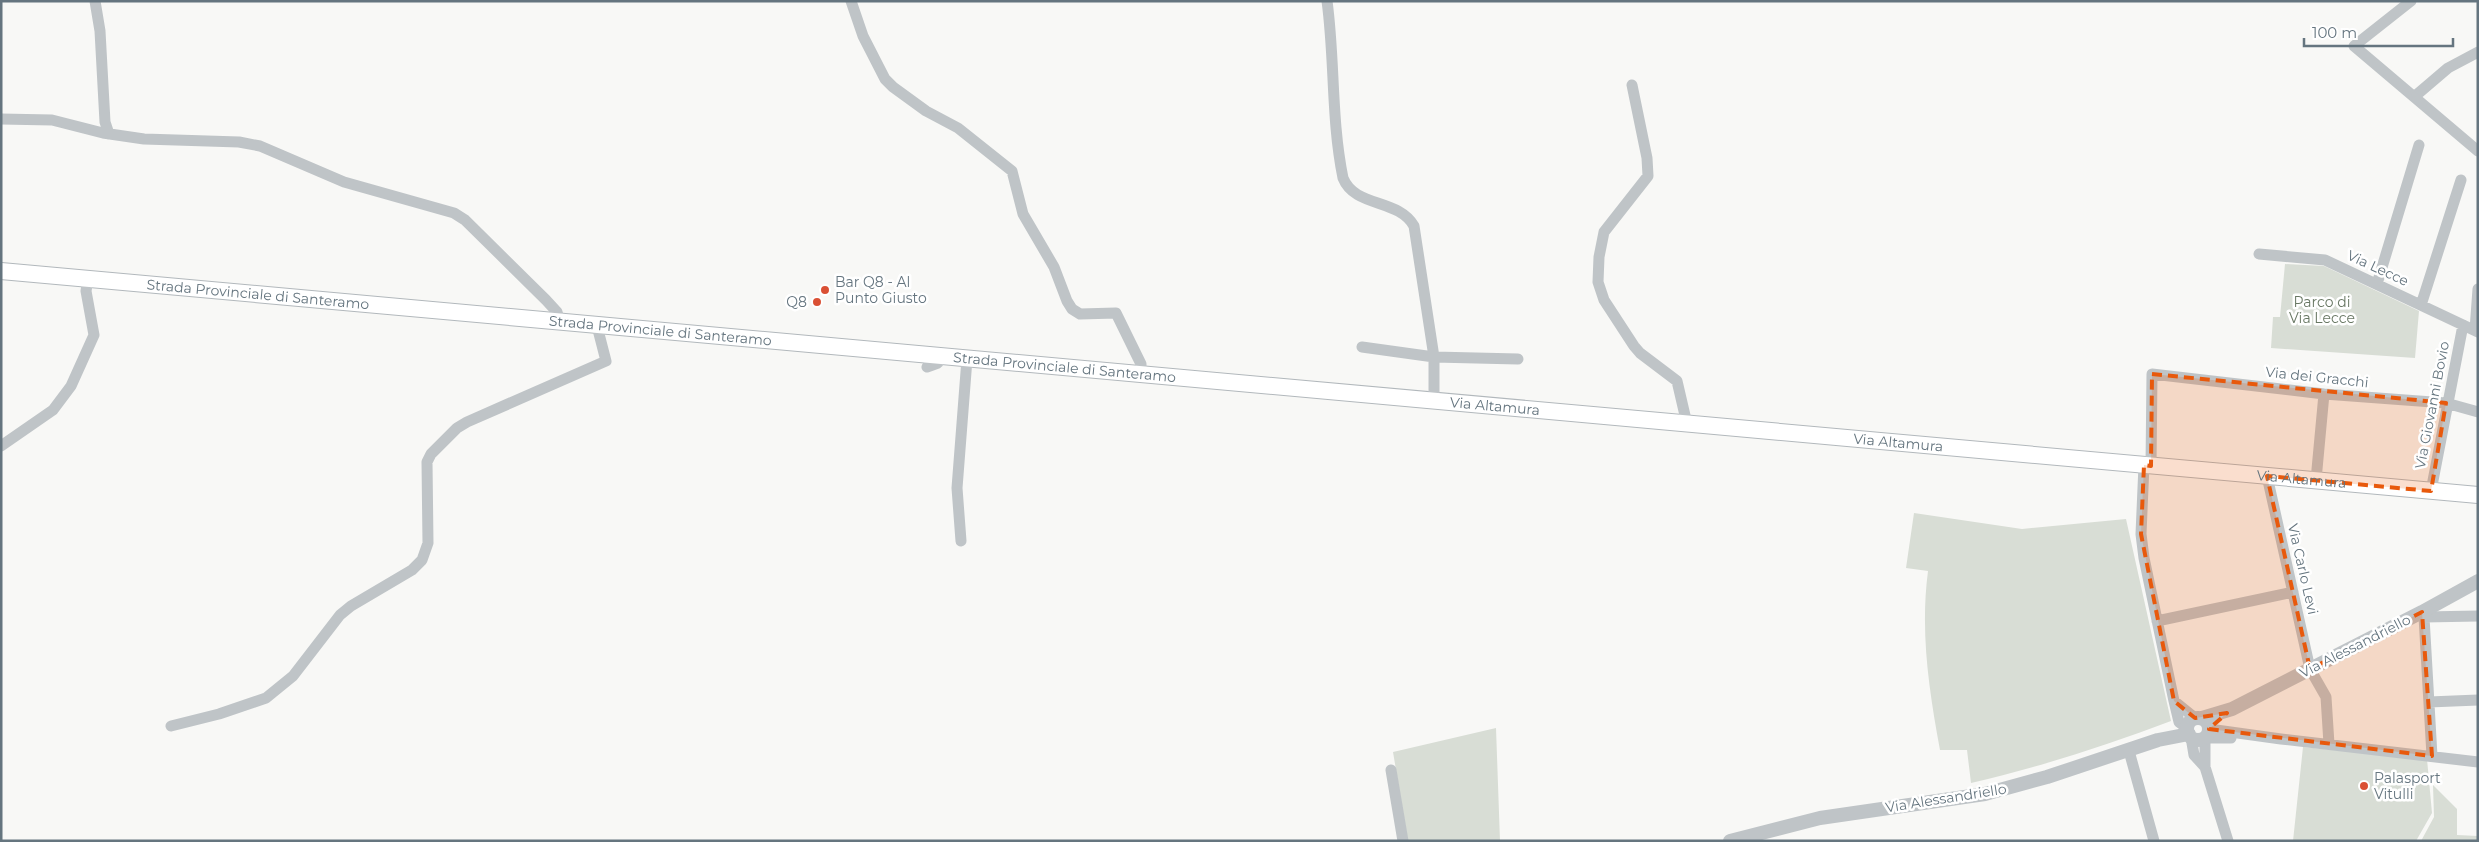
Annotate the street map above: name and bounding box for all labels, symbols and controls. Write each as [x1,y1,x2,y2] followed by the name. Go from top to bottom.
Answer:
[2304,15,2453,47] scale bar
[2312,23,2357,42] text: 100 m
[2344,246,2412,290] street label: Via Lecce
[835,273,927,307] place label: Bar Q8 - Al Punto Giusto
[146,275,370,313] street label: Strada Provinciale di Santeramo
[819,284,831,296] marker: Bar Q8 - Al Punto Giusto
[786,293,807,311] place label: Q8
[2289,293,2355,327] park label: Parco di Via Lecce
[811,296,823,308] marker: Q8
[548,312,773,350] street label: Strada Provinciale di Santeramo
[2411,339,2453,470] street label: Via Giovanni Bovio
[953,348,1177,386] street label: Strada Provinciale di Santeramo
[2265,363,2369,391] street label: Via dei Gracchi
[1449,393,1541,419] street label: Via Altamura
[1853,430,1944,456] street label: Via Altamura
[2256,466,2347,492] street label: Via Altamura
[2284,522,2322,616] street label: Via Carlo Levi
[2296,610,2414,682] street label: Via Alessandriello
[2374,769,2441,803] place label: Palasport Vitulli
[1884,780,2008,816] street label: Via Alessandriello
[2358,780,2370,792] marker: Palasport Vitulli

